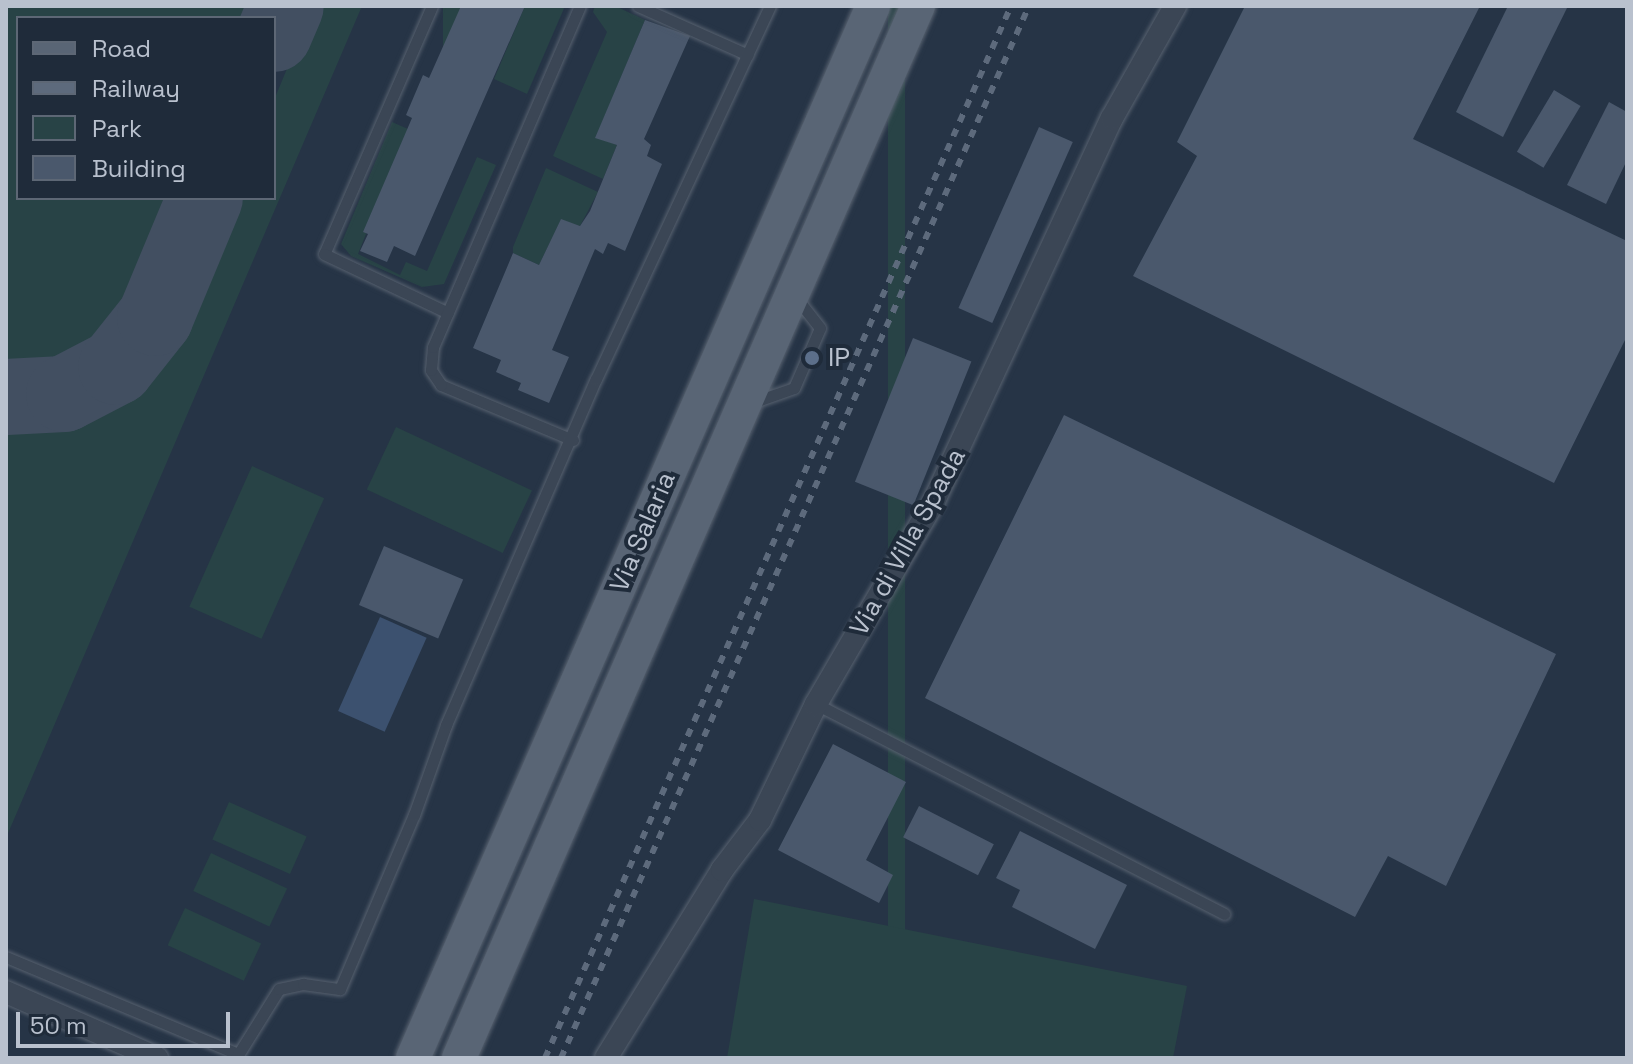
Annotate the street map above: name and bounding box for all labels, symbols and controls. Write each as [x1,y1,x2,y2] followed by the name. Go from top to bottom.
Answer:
[16,16,276,200] legend
[92,33,151,64] text: Road
[92,73,180,104] text: Railway
[92,113,142,144] text: Park
[92,153,186,184] text: Building
[828,342,850,374] place label: IP
[803,349,821,367] marker: IP
[844,443,972,641] street label: Via di Villa Spada
[604,467,682,597] street label: Via Salaria
[20,996,234,1046] scale bar
[30,1010,87,1041] text: 50 m

